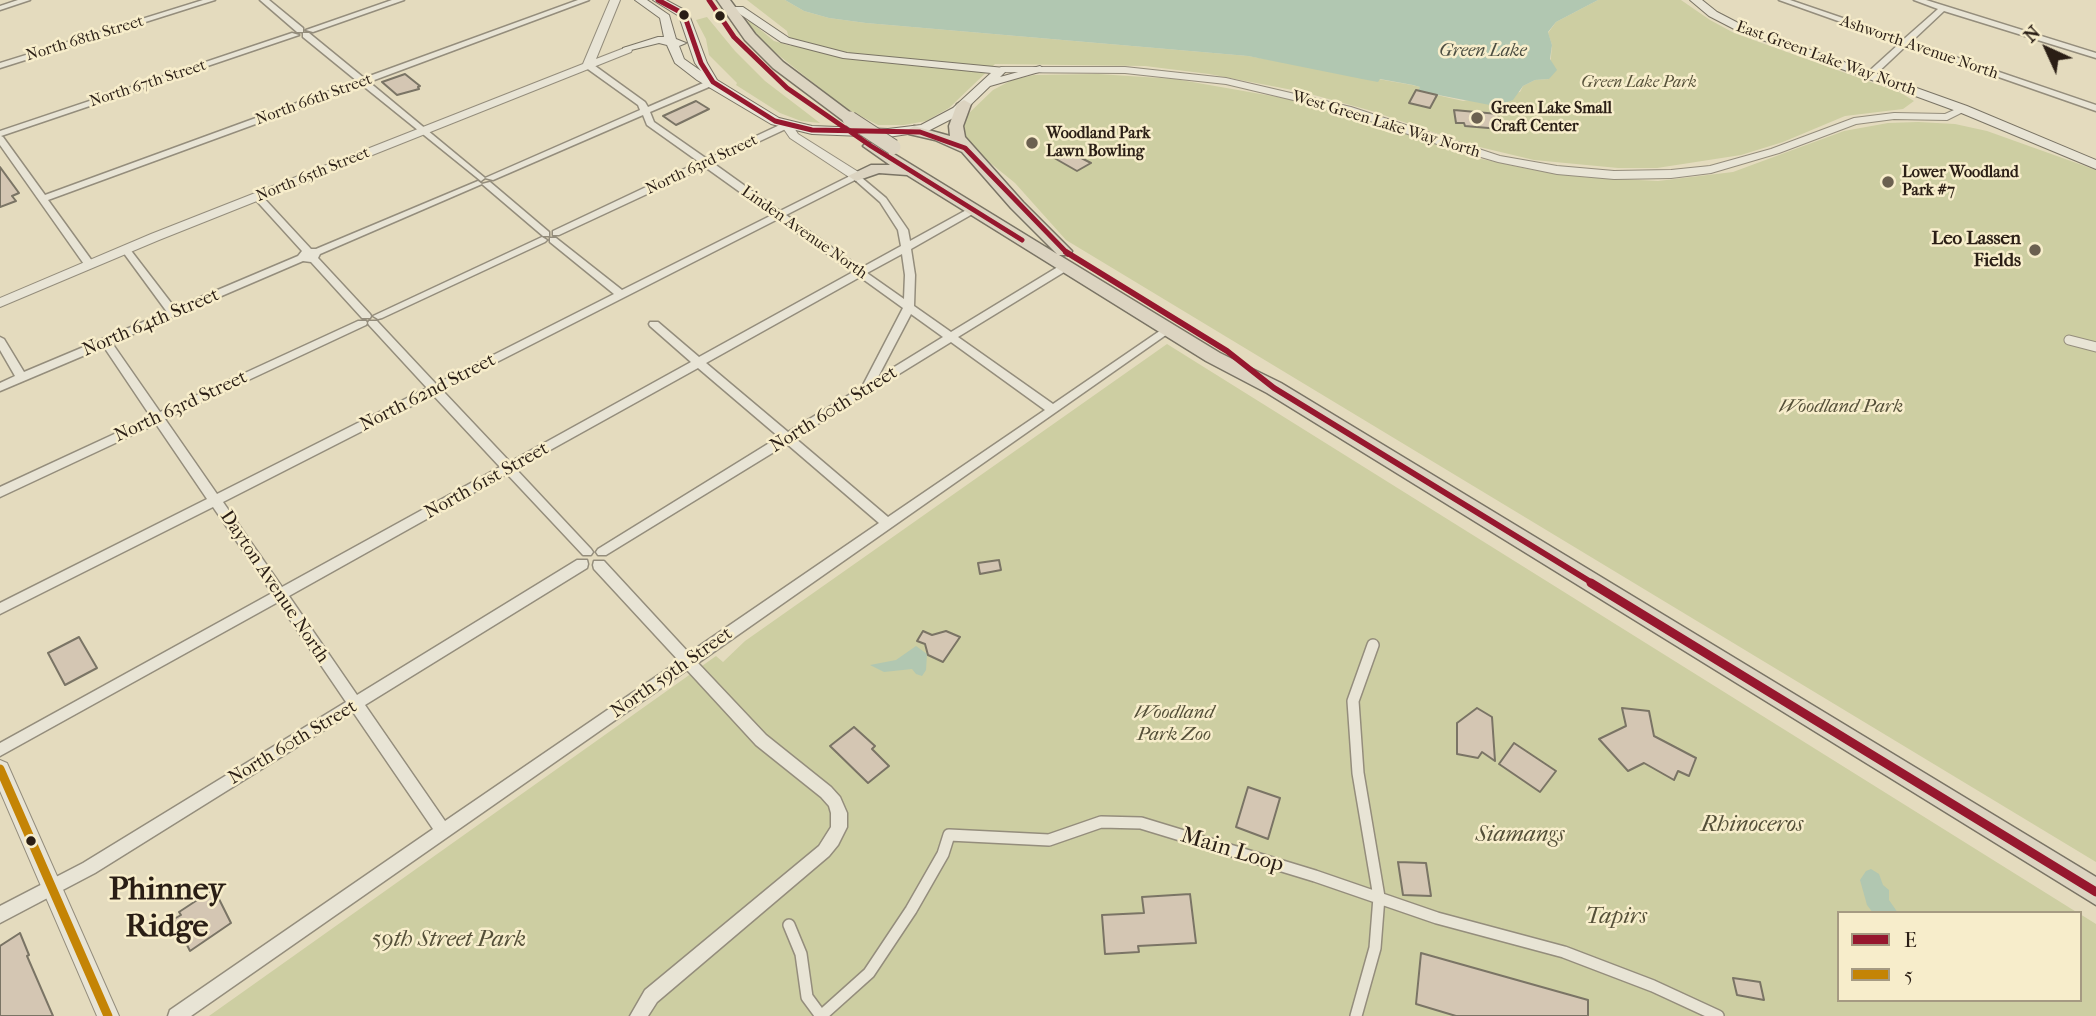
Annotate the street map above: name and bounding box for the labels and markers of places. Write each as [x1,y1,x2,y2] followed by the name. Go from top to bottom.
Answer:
[677,8,691,22] unlabelled marker
[713,9,727,23] unlabelled marker
[1491,99,1612,137] place label: Green Lake Small Craft Center
[1469,110,1485,126] marker: Green Lake Small Craft Center
[1046,124,1151,162] place label: Woodland Park Lawn Bowling
[1024,135,1040,151] marker: Woodland Park Lawn Bowling
[1902,163,2019,201] place label: Lower Woodland Park #7
[1880,174,1896,190] marker: Lower Woodland Park #7
[1932,228,2021,272] place label: Leo Lassen Fields
[2027,242,2043,258] marker: Leo Lassen Fields
[24,834,38,848] unlabelled marker

